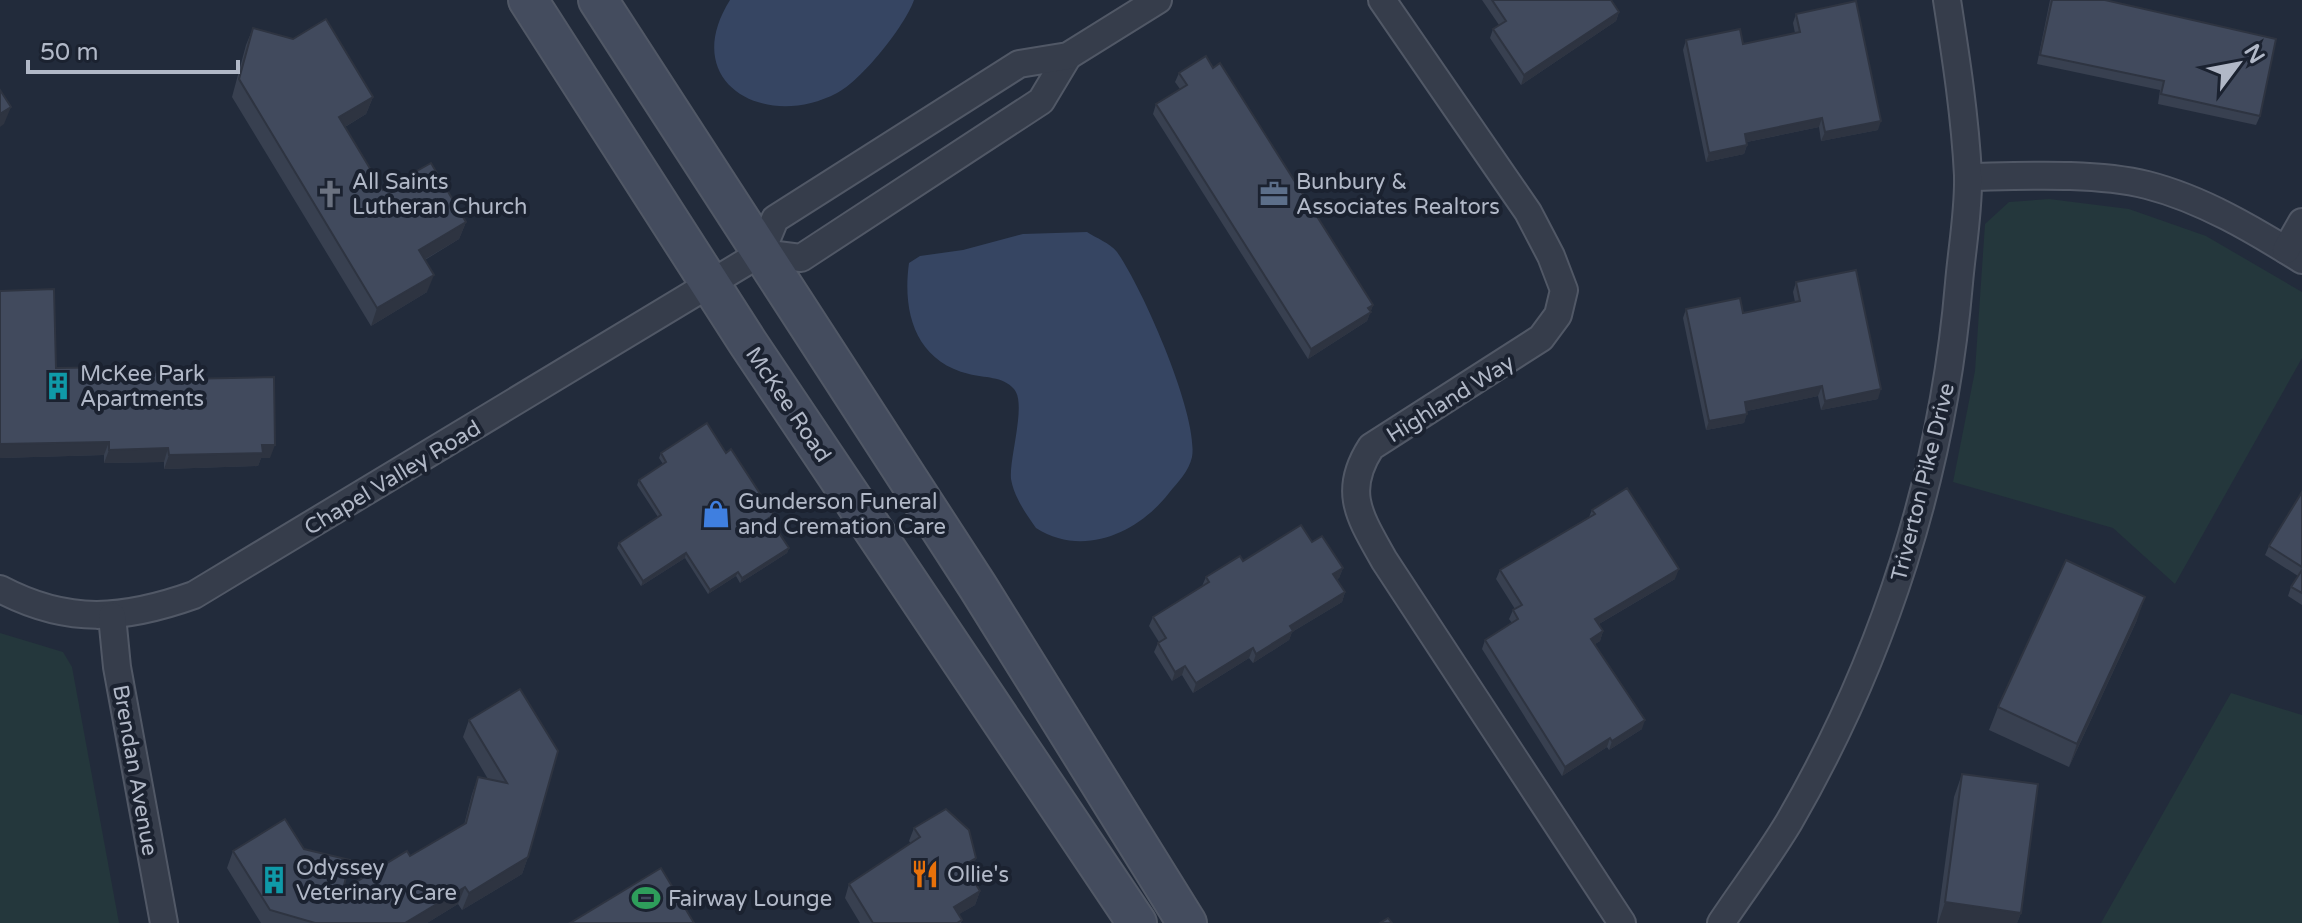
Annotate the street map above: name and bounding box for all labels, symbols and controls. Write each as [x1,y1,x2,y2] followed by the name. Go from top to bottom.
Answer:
[28,24,238,74] scale bar
[2198,24,2278,104] north arrow
[40,38,98,67] text: 50 m
[2238,40,2270,68] text: N
[352,169,527,220] place label: All Saints Lutheran Church
[1296,169,1500,220] place label: Bunbury & Associates Realtors
[315,179,345,209] church icon: All Saints Lutheran Church
[1259,179,1289,209] office icon: Bunbury & Associates Realtors
[740,342,836,467] street label: McKee Road
[1382,349,1519,448] street label: Highland Way
[80,361,205,412] place label: McKee Park Apartments
[43,371,73,401] building icon: McKee Park Apartments
[1886,380,1960,584] street label: Triverton Pike Drive
[300,415,485,541] street label: Chapel Valley Road
[738,489,946,540] place label: Gunderson Funeral and Cremation Care
[701,499,731,529] shop icon: Gunderson Funeral and Cremation Care
[107,683,163,858] street label: Brendan Avenue
[296,855,457,906] place label: Odyssey Veterinary Care
[910,859,940,889] restaurant icon: Ollie's
[947,862,1009,888] place label: Ollie's
[259,865,289,895] building icon: Odyssey Veterinary Care
[631,883,661,913] sports icon: Fairway Lounge
[668,886,832,912] place label: Fairway Lounge

